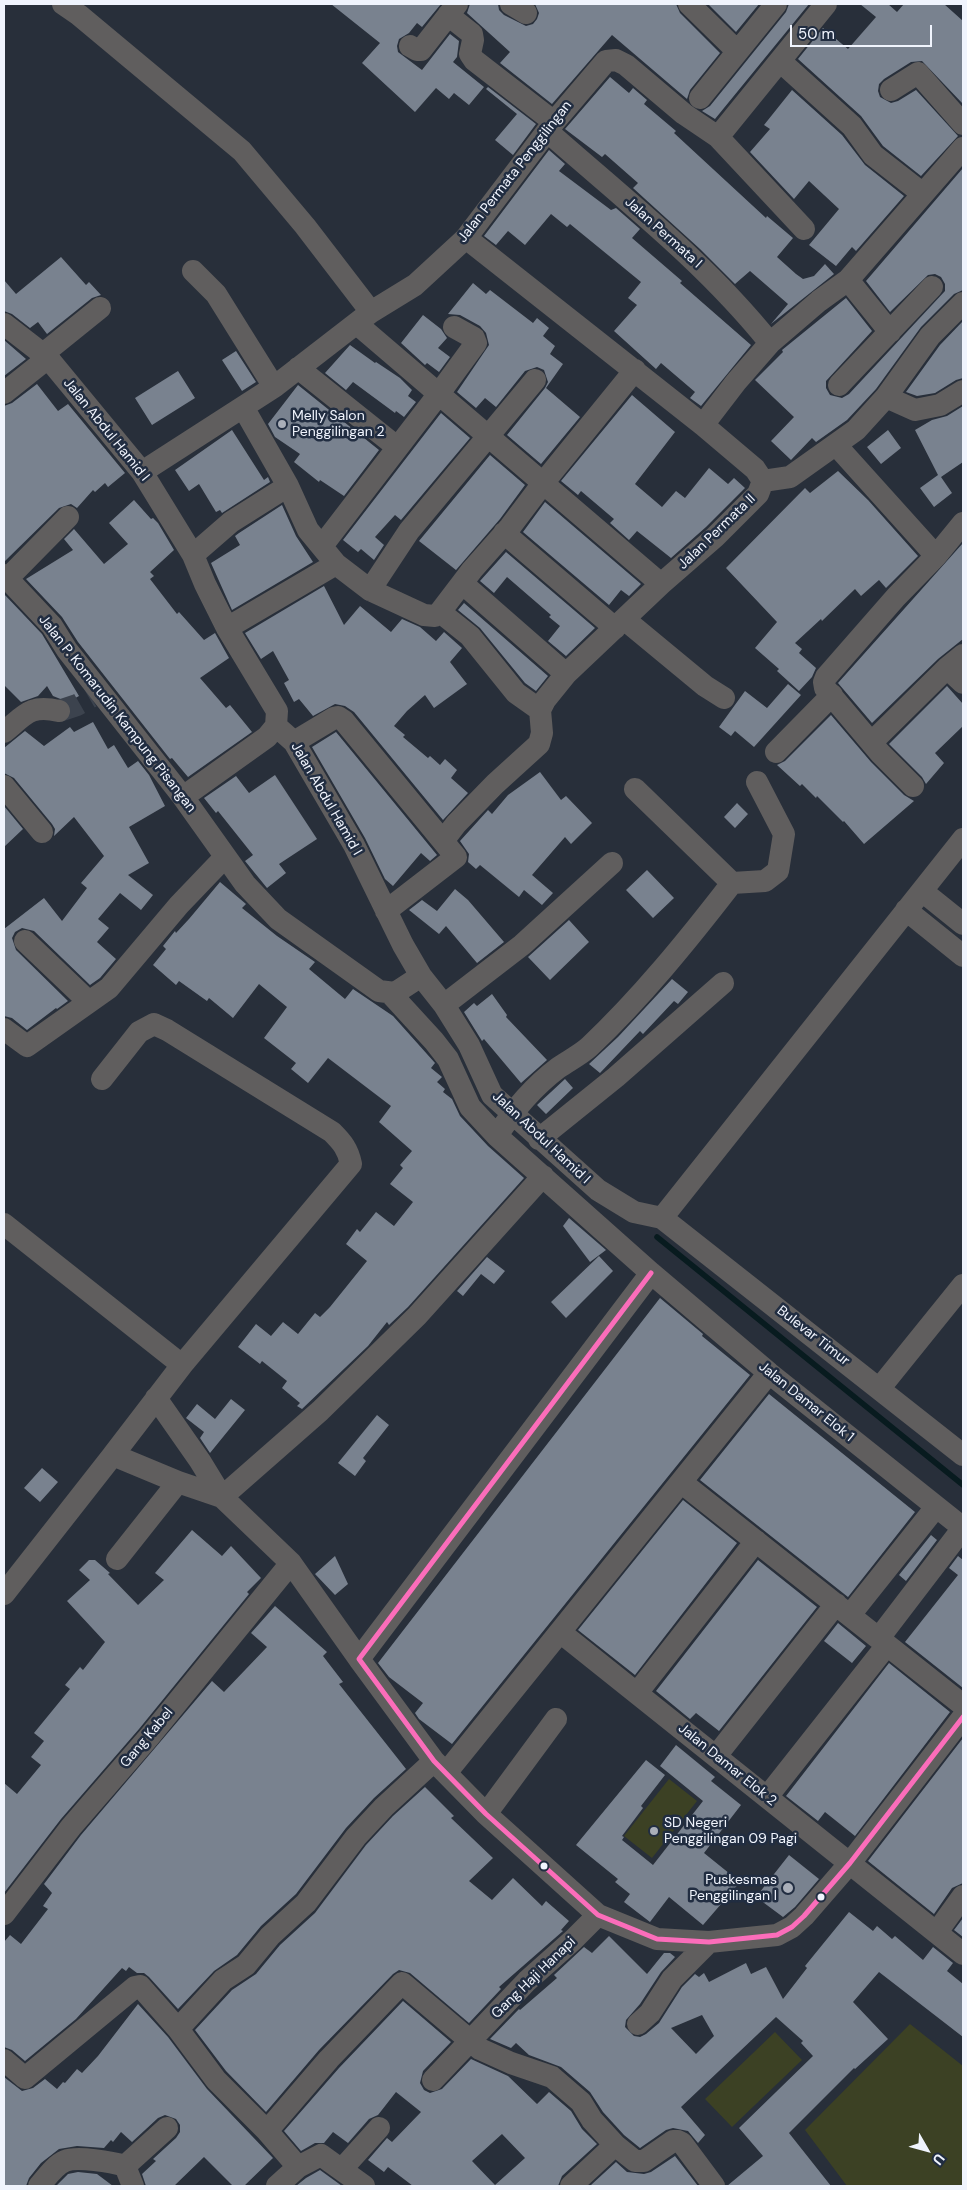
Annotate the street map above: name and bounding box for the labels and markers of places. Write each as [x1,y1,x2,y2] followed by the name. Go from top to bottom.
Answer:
[292,408,384,441] place label: Melly Salon Penggilingan 2
[276,418,288,430] marker: Melly Salon Penggilingan 2
[664,1815,797,1848] place label: SD Negeri Penggilingan 09 Pagi
[648,1825,660,1837] marker: SD Negeri Penggilingan 09 Pagi
[539,1861,549,1871] unlabelled marker
[689,1872,777,1904] place label: Puskesmas Penggilingan I
[781,1881,795,1895] marker: Puskesmas Penggilingan I
[816,1892,826,1902] unlabelled marker

